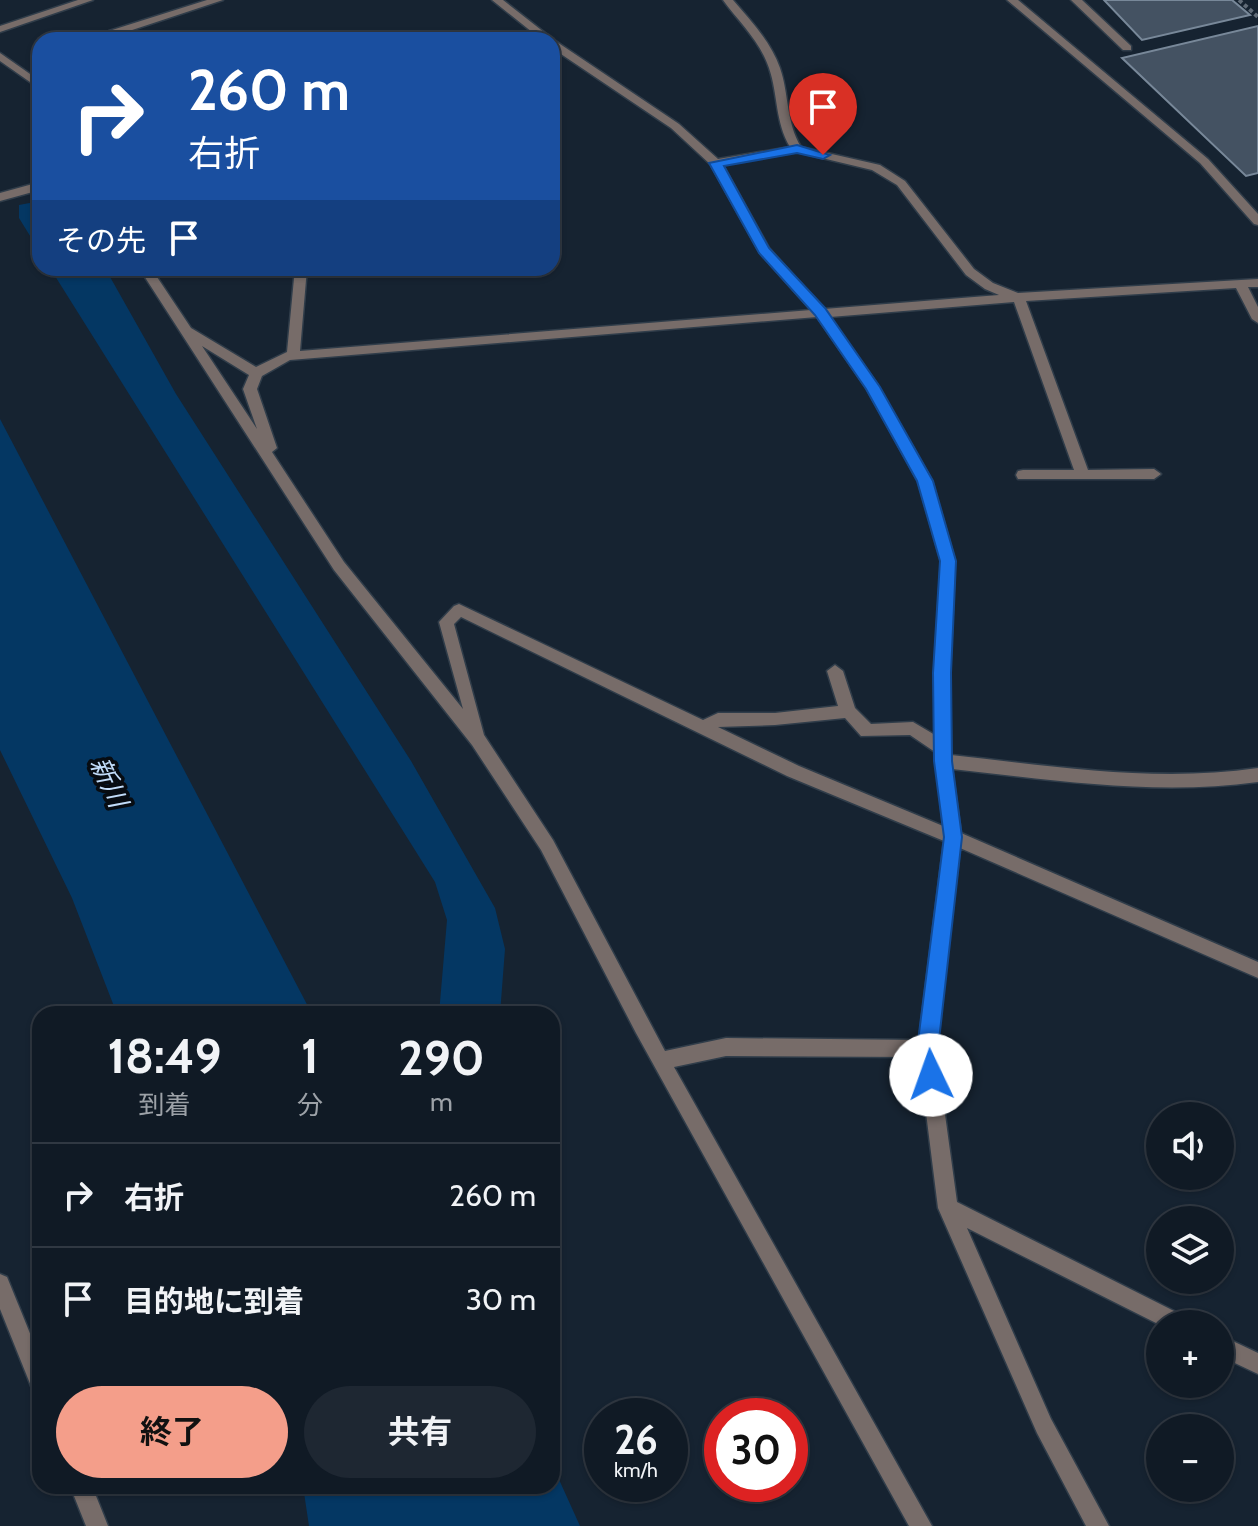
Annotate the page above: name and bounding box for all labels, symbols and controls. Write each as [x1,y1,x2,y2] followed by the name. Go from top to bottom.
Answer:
[188,56,350,124] text: 260 m
[56,64,160,168] icon: right
[789,73,857,155] pin
[801,85,845,129] icon: arrive
[188,131,260,175] text: 右折
[162,216,206,260] icon: arrive
[56,222,146,259] text: その先
[84,752,136,815] water label: 新川
[107,1027,222,1085] text: 18:49
[301,1027,319,1085] text: 1
[398,1029,485,1087] text: 290
[889,1033,973,1117] position arrow
[430,1086,453,1118] text: m
[138,1089,190,1121] text: 到着
[297,1089,323,1121] text: 分
[1146,1102,1234,1502] map controls
[1146,1102,1234,1190] button: sound
[56,1173,100,1217] icon: right
[449,1177,536,1214] text: 260 m
[124,1179,184,1216] text: 右折
[1146,1206,1234,1294] button: layers
[56,1277,100,1321] icon: arrive
[466,1281,536,1318] text: 30 m
[124,1283,304,1320] text: 目的地に到着
[1146,1310,1234,1398] button: +
[56,1386,288,1478] button: 終了
[304,1386,536,1478] button: 共有
[704,1398,808,1502] speed limit sign: 30
[1146,1414,1234,1502] button: −
[614,1415,658,1464] text: 26
[614,1458,658,1482] text: km/h

